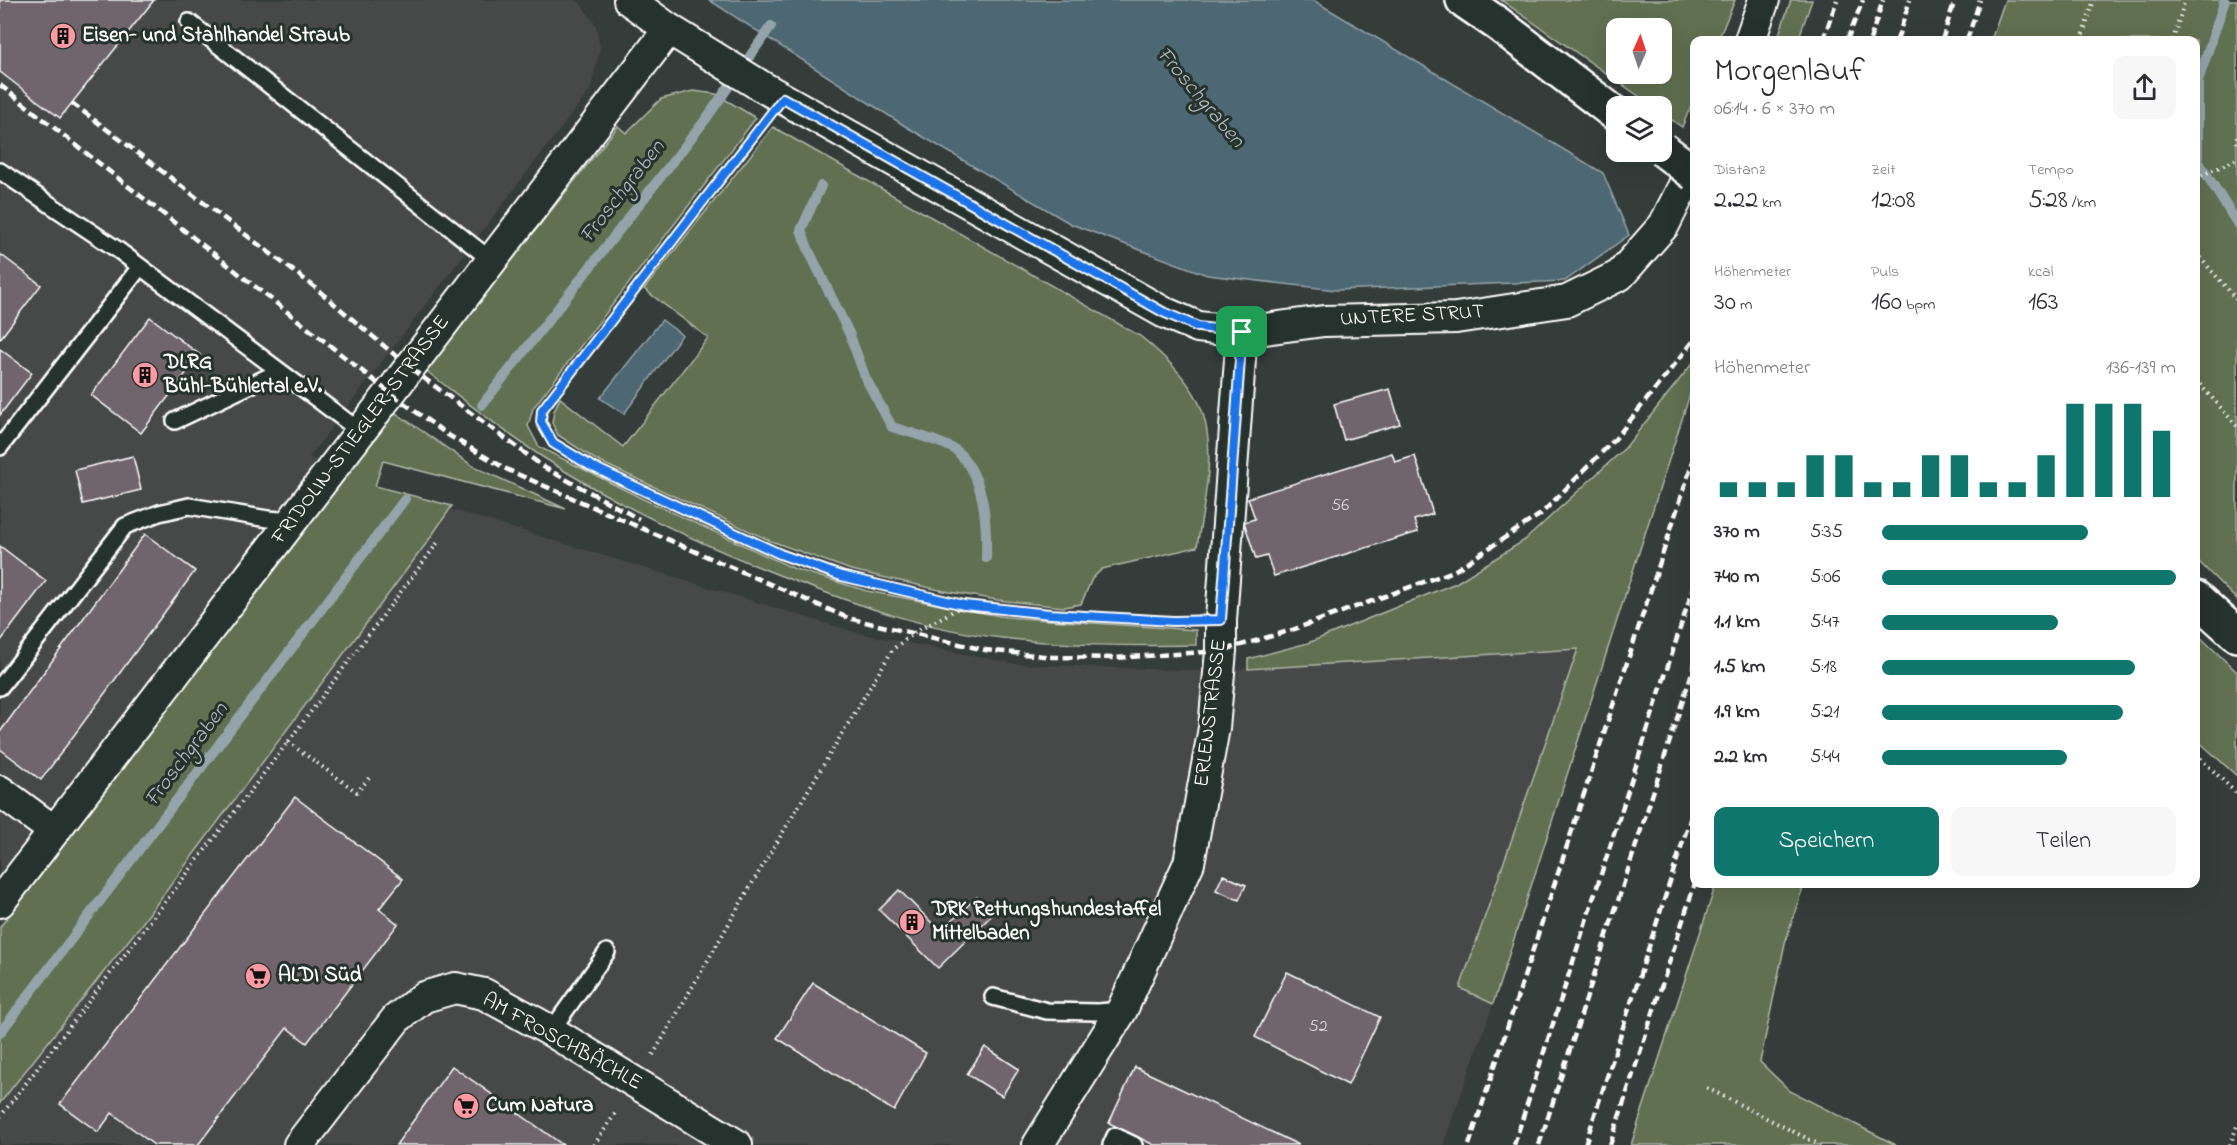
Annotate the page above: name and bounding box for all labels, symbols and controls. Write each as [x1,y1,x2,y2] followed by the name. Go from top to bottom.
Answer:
[1606,18,1672,84] north arrow
[1606,18,1672,162] map controls
[48,21,78,51] building icon: Eisen- und Stahlhandel Straub
[82,21,351,51] place label: Eisen- und Stahlhandel Straub
[1148,41,1253,156] water label: Froschgraben
[1714,48,1865,96] text: Morgenlauf
[2113,56,2176,119] button: share
[1714,95,1835,124] text: 06:14 · 6 × 370 m
[1606,96,1672,162] button: layers
[572,133,674,250] water label: Froschgraben
[1714,158,1765,182] text: Distanz
[1871,158,1896,182] text: Zeit
[2028,158,2074,182] text: Tempo
[1714,182,1758,220] text: 2.22
[1871,182,1915,220] text: 12:08
[2028,182,2068,220] text: 5:28
[1758,191,1782,215] text: km
[2068,191,2096,215] text: /km
[1714,260,1791,284] text: Höhenmeter
[1871,260,1899,284] text: Puls
[2028,260,2053,284] text: kcal
[1714,284,1736,322] text: 30
[1871,284,1902,322] text: 160
[2028,284,2058,322] text: 163
[1736,293,1752,317] text: m
[1902,293,1936,317] text: bpm
[1339,297,1485,335] street label: UNTERE STRUT
[1216,306,1267,357] pin
[264,309,457,552] street label: FRIDOLIN-STIEGLER-STRASSE
[1225,315,1258,348] icon: arrive
[163,348,323,402] place label: DLRG Bühl-Bühlertal e.V.
[1714,354,1810,383] text: Höhenmeter
[2106,354,2176,383] text: 136–139 m
[130,360,160,390] building icon: DLRG Bühl-Bühlertal e.V.
[1331,493,1349,519] house number: 56
[1714,518,1760,547] text: 370 m
[1810,518,1843,547] text: 5:35
[1714,563,1760,592] text: 740 m
[1810,563,1841,592] text: 5:06
[1714,608,1760,637] text: 1.1 km
[1810,608,1840,637] text: 5:47
[1187,637,1235,789] street label: ERLENSTRASSE
[1714,653,1765,682] text: 1.5 km
[1810,653,1837,682] text: 5:18
[137,695,238,814] water label: Froschgraben
[1714,698,1760,727] text: 1.9 km
[1810,698,1839,727] text: 5:21
[1714,743,1767,772] text: 2.2 km
[1810,743,1840,772] text: 5:44
[1714,807,1939,876] button: Speichern
[1951,807,2176,876] button: Teilen
[931,895,1162,949] place label: DRK Rettungshundestaffel Mittelbaden
[897,907,927,937] building icon: DRK Rettungshundestaffel Mittelbaden
[243,961,273,991] supermarket icon: ALDI Süd
[278,961,362,991] place label: ALDI Süd
[477,986,647,1098] street label: AM FROSCHBÄCHLE
[1308,1014,1328,1040] house number: 52
[451,1091,481,1121] supermarket icon: Cum Natura
[486,1091,593,1121] place label: Cum Natura

